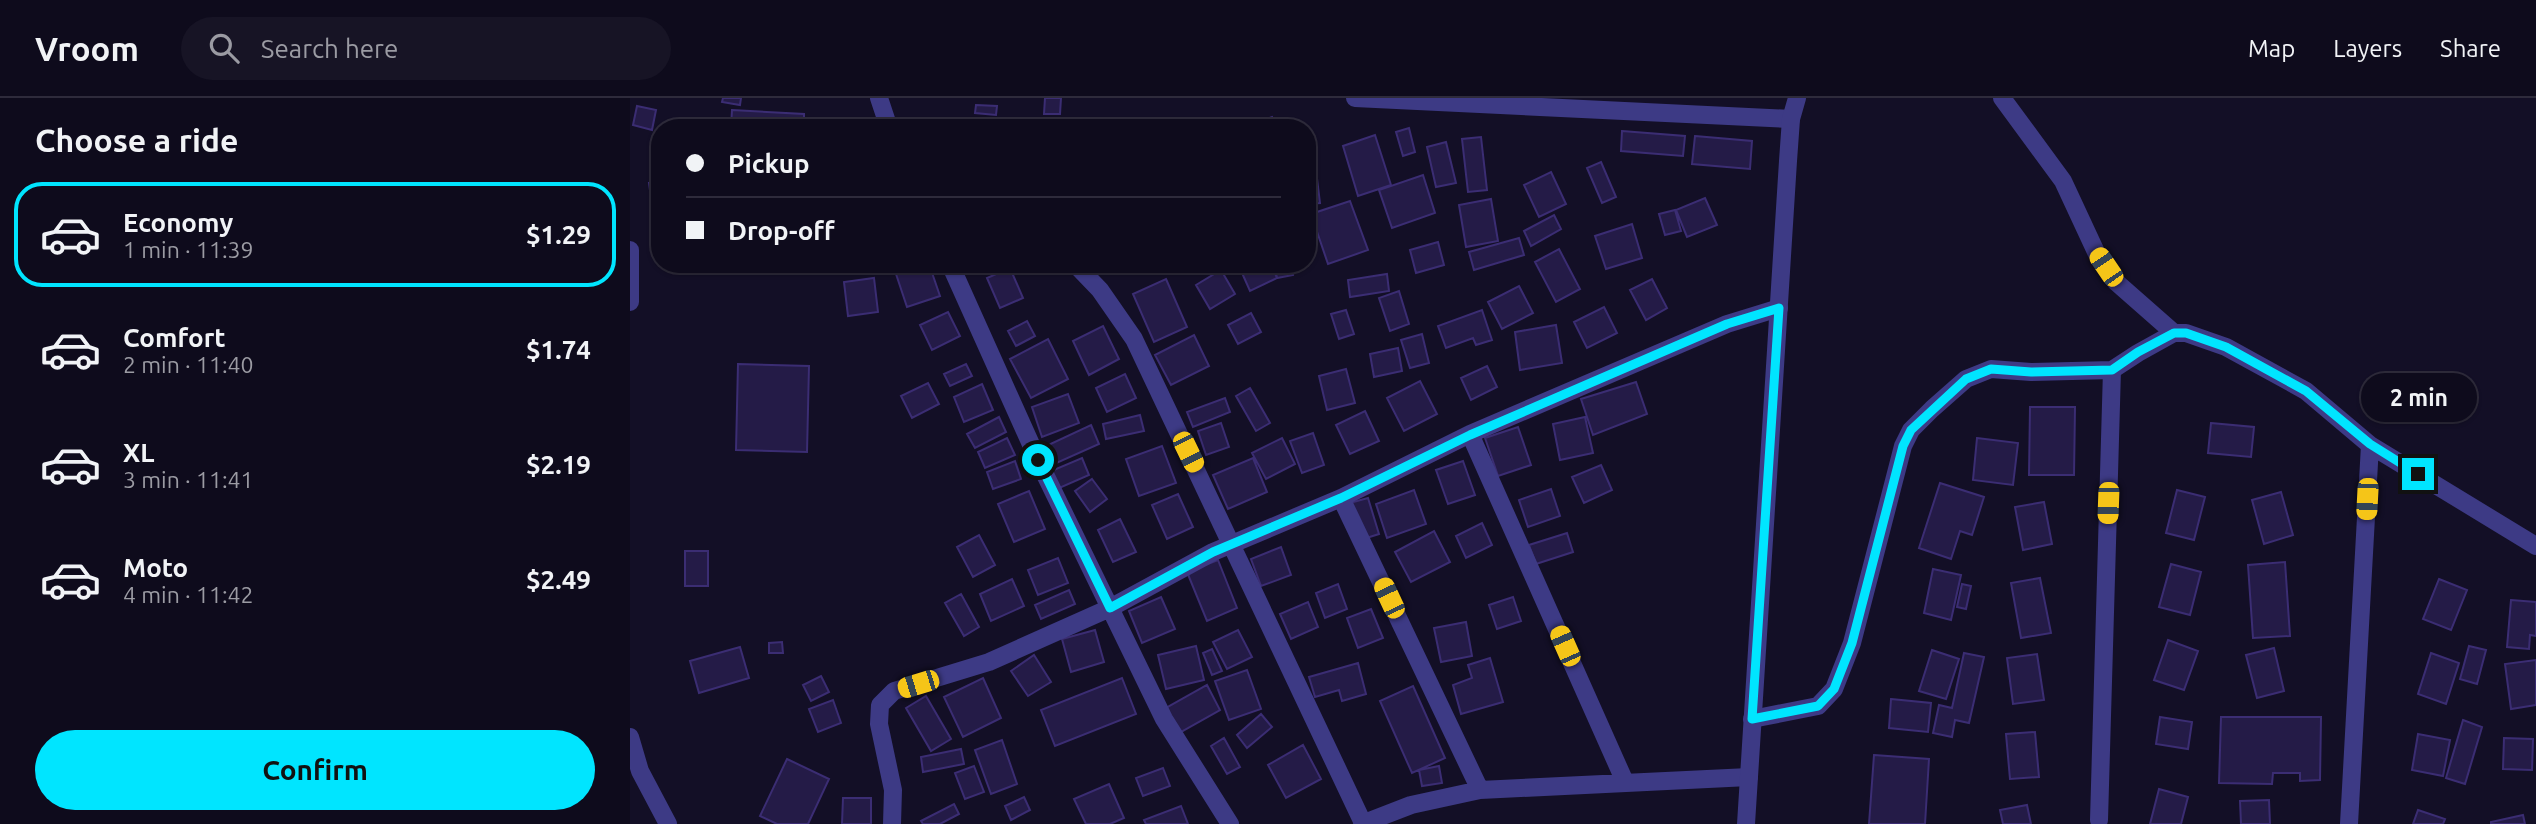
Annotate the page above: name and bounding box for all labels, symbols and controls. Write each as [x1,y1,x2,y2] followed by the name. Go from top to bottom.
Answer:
[181,17,671,80] search box
[205,29,243,67] icon: search
[35,30,139,67] text: Vroom
[261,34,398,63] text: Search here
[2248,35,2295,62] text: Map
[2333,35,2402,62] text: Layers
[2440,35,2501,62] text: Share
[35,122,238,158] text: Choose a ride
[728,149,810,178] text: Pickup
[39,203,102,266] icon: car
[123,208,233,237] text: Economy
[728,216,835,245] text: Drop-off
[526,220,591,249] text: $1.29
[123,237,254,262] text: 1 min · 11:39
[2086,244,2127,290] car
[39,318,102,381] icon: car
[123,323,226,352] text: Comfort
[526,335,591,364] text: $1.74
[123,352,254,377] text: 2 min · 11:40
[2360,372,2476,422] callout: 2 min
[2390,385,2448,410] text: 2 min
[1170,429,1207,475] car
[39,433,102,496] icon: car
[123,438,154,467] text: XL
[1022,444,1054,476] route start
[526,450,591,479] text: $2.19
[2402,458,2434,490] route end
[123,467,254,492] text: 3 min · 11:41
[2356,477,2379,521] car
[2097,482,2120,524] car
[39,548,102,611] icon: car
[123,553,188,582] text: Moto
[526,565,591,594] text: $2.49
[1371,575,1408,621] car
[123,582,254,607] text: 4 min · 11:42
[1547,623,1584,669] car
[895,668,942,700] car
[35,730,595,810] button: Confirm

